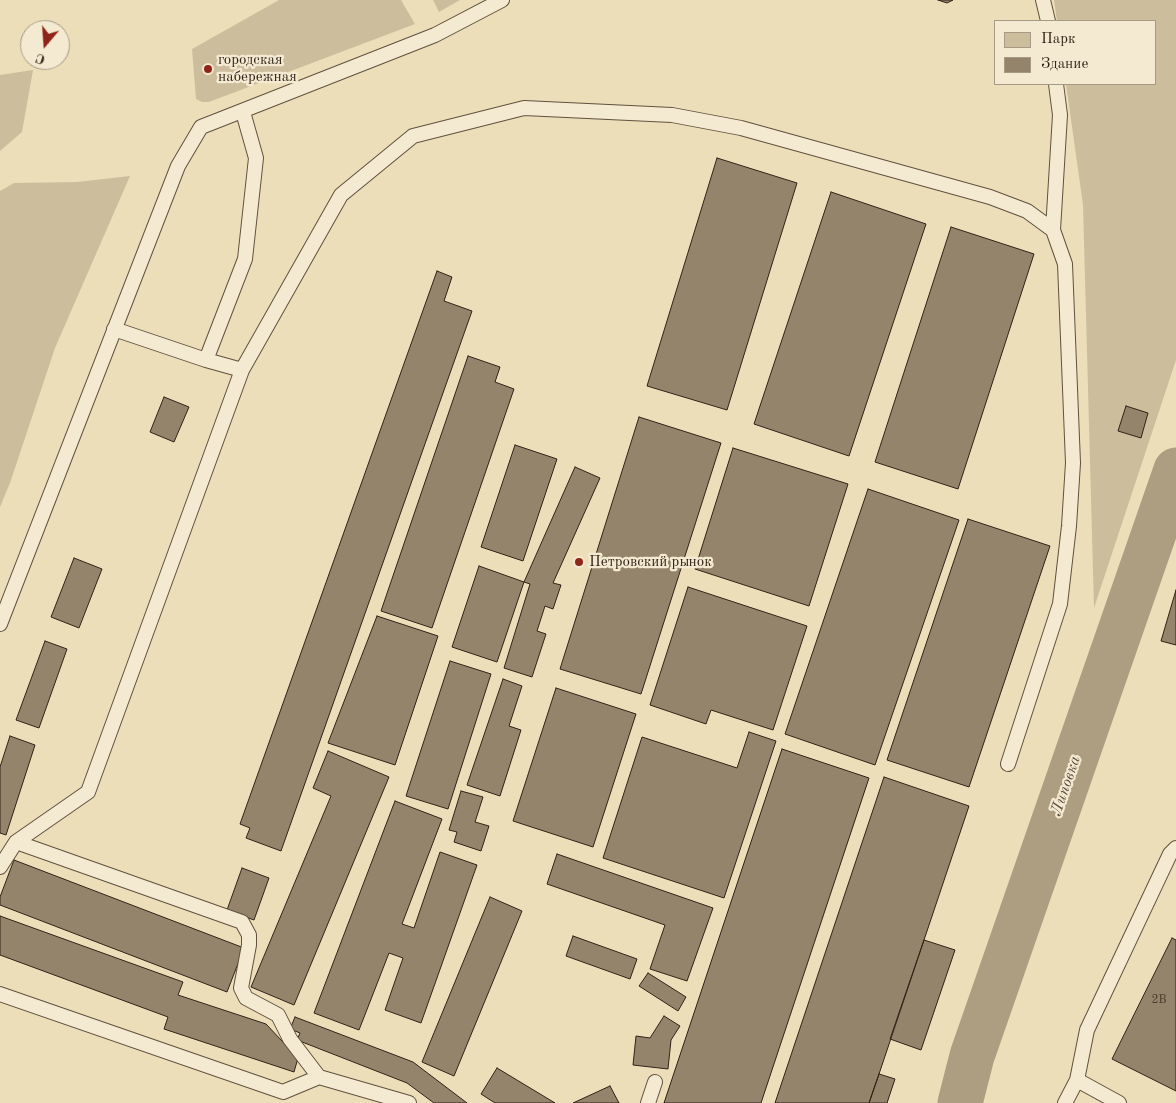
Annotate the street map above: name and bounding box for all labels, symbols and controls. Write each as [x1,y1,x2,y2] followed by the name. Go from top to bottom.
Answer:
[20,20,70,70] north arrow
[994,20,1156,85] legend
[1041,32,1076,47] text: Парк
[34,50,47,66] text: С
[218,51,297,86] place label: городская набережная
[1041,57,1088,72] text: Здание
[202,63,214,75] marker: городская набережная
[589,553,712,571] place label: Петровский рынок
[573,556,585,568] marker: Петровский рынок
[1047,753,1085,819] water label: Липовка
[1151,993,1167,1007] house number: 2В

